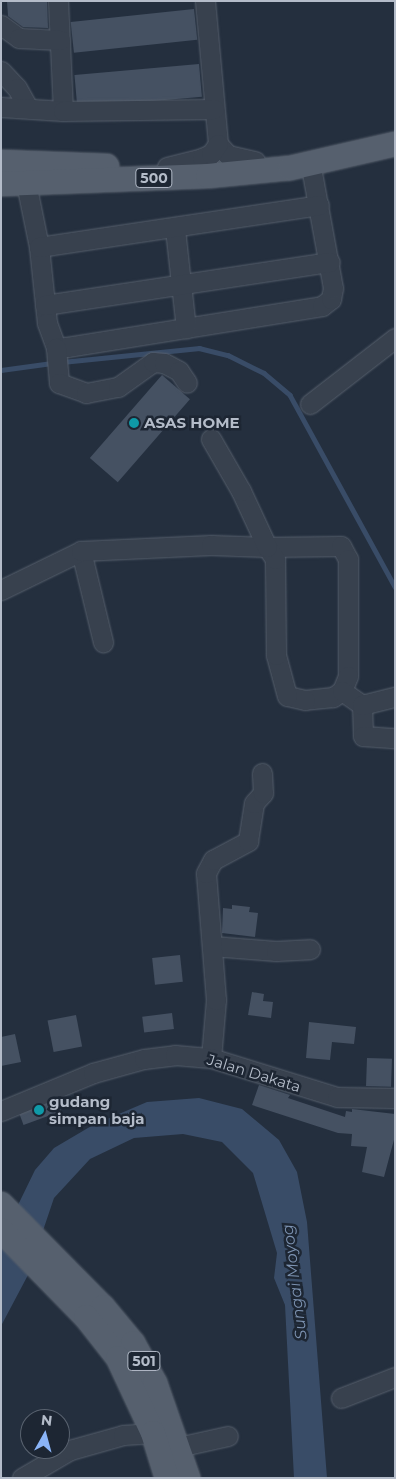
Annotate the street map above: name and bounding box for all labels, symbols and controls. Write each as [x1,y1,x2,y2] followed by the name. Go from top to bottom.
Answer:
[135,167,173,190] road number: 500
[144,414,240,432] place label: ASAS HOME
[128,417,140,429] marker: ASAS HOME
[205,1050,303,1096] street label: Jalan Dakata
[49,1092,145,1127] place label: gudang simpan baja
[33,1104,45,1116] marker: gudang simpan baja
[278,1223,312,1341] water label: Sungai Moyog
[126,1350,162,1372] road number: 501
[20,1409,70,1459] north arrow
[40,1410,53,1430] text: N

